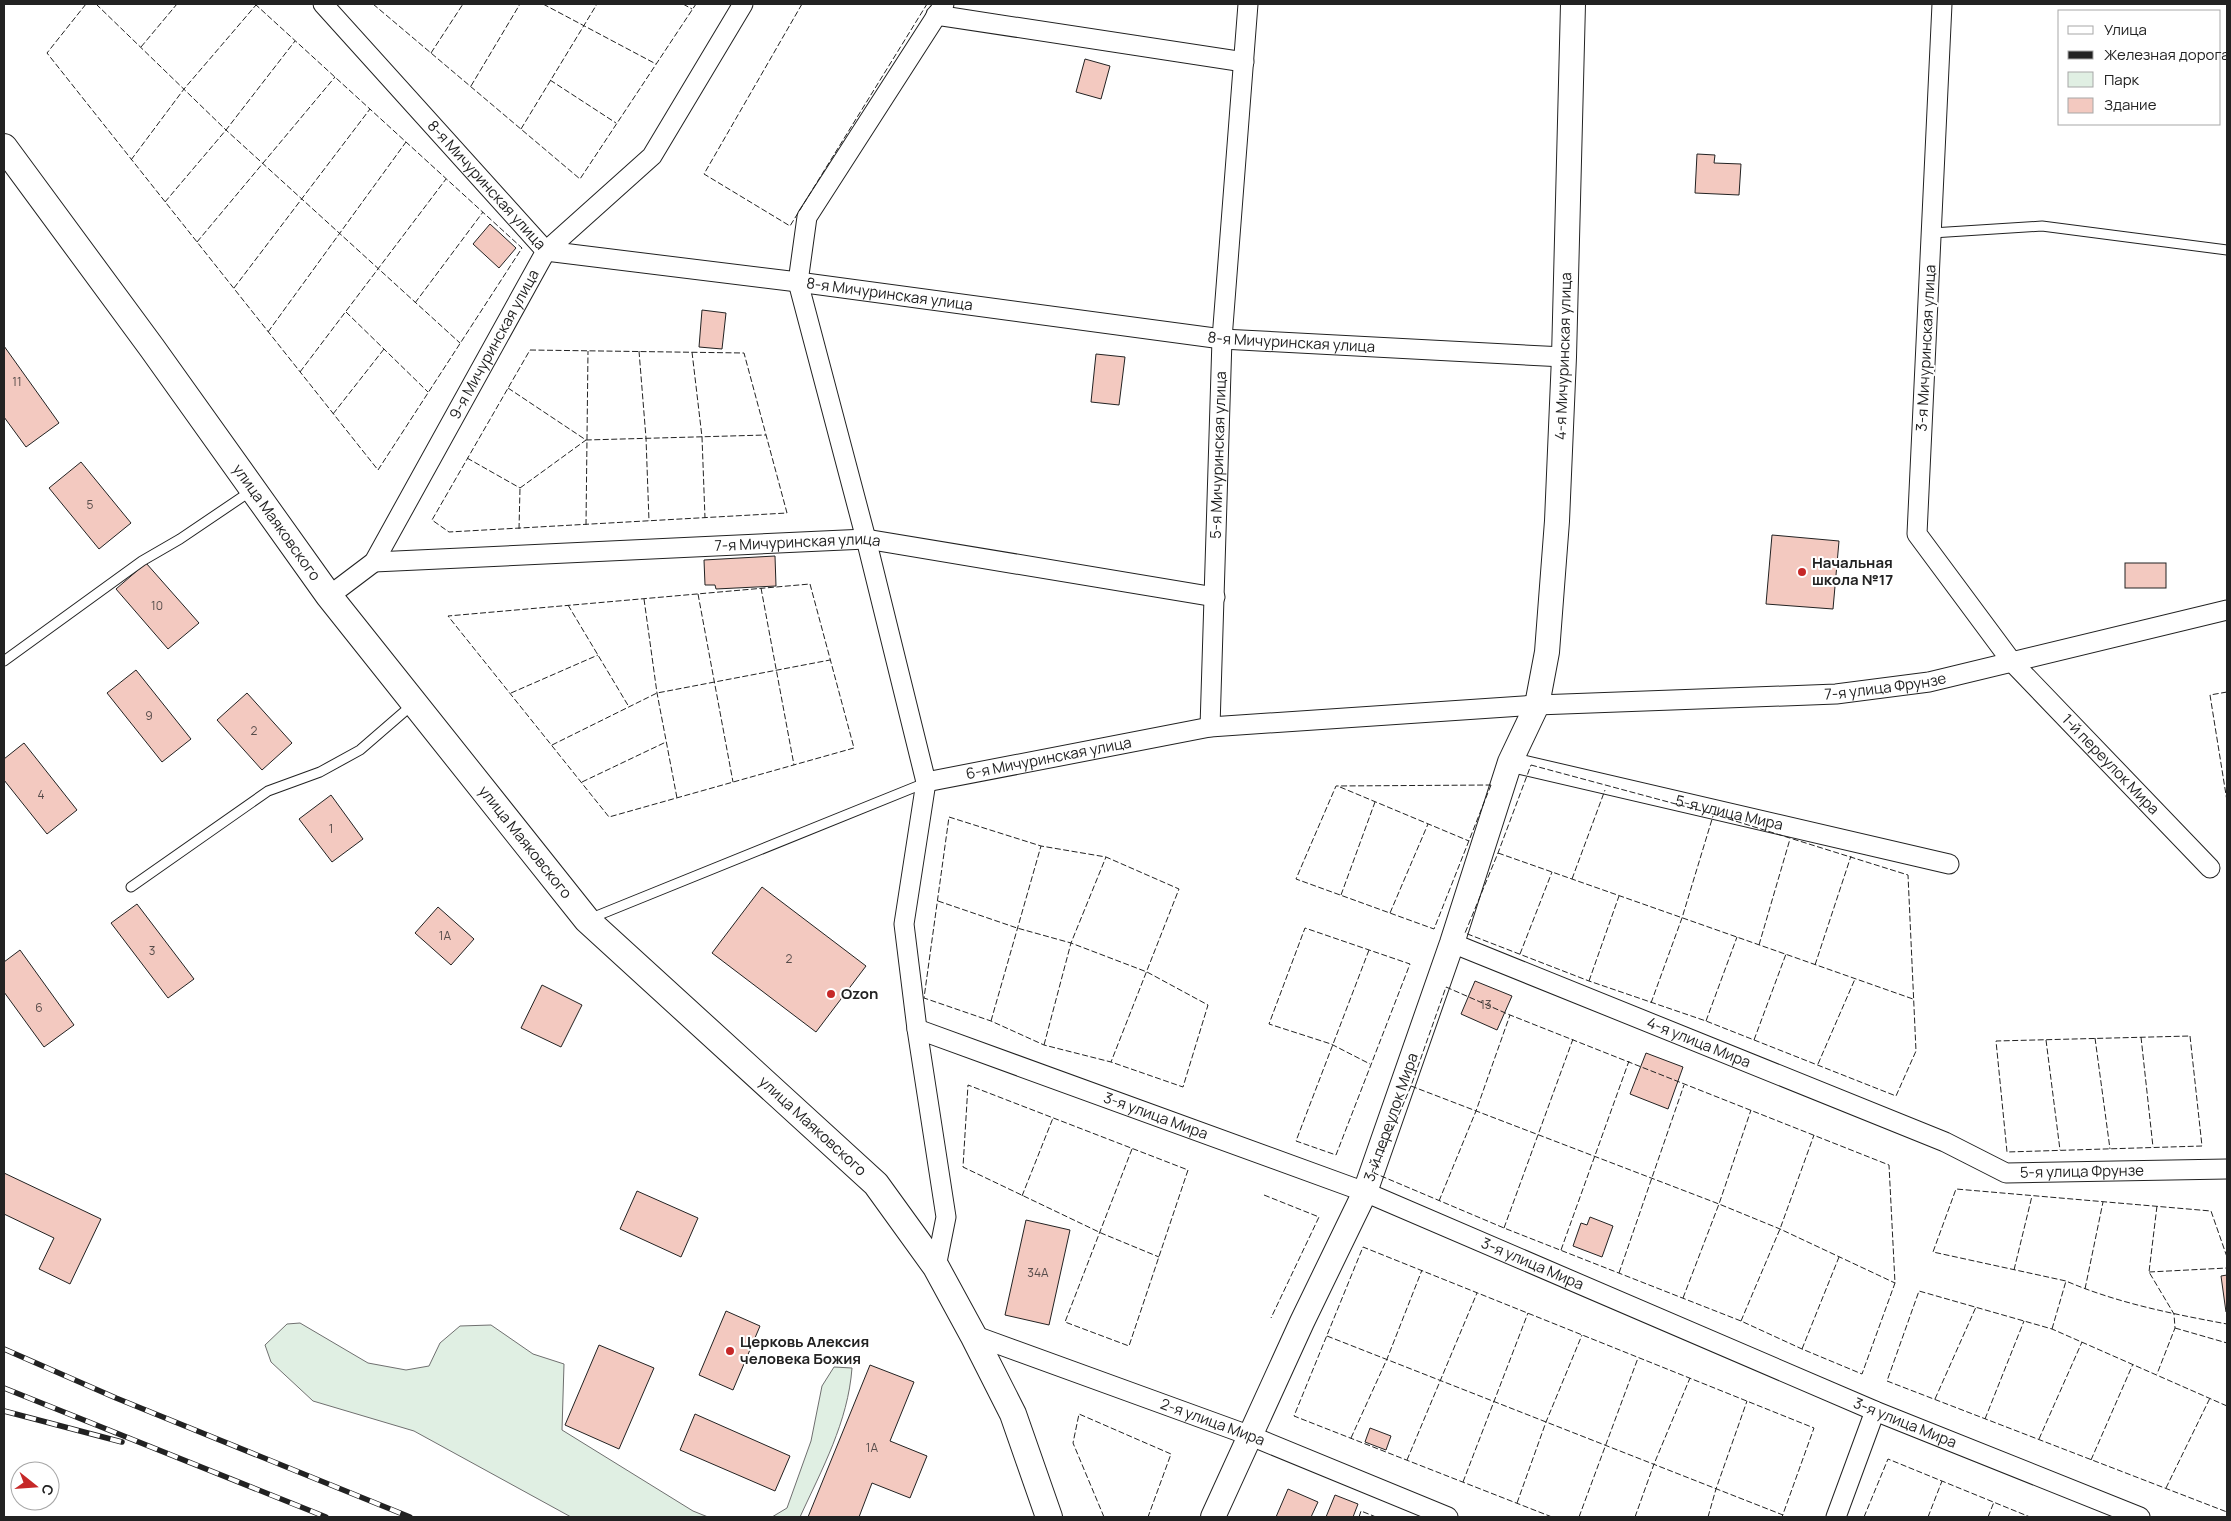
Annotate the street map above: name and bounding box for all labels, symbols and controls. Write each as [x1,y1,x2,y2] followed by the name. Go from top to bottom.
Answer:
[2058,10,2221,125] legend
[2104,19,2147,40] text: Улица
[2104,44,2229,65] text: Железная дорога
[2104,69,2140,90] text: Парк
[2104,94,2157,115] text: Здание
[423,115,551,254] street label: 8-я Мичуринская улица
[1911,264,1940,432] street label: 3-я Мичуринская улица
[444,265,544,423] street label: 9-я Мичуринская улица
[805,272,974,315] street label: 8-я Мичуринская улица
[1549,272,1576,440] street label: 4-я Мичуринская улица
[1206,326,1376,357] street label: 8-я Мичуринская улица
[1205,371,1231,539] street label: 5-я Мичуринская улица
[12,373,22,390] house number: 11
[228,460,326,585] street label: улица Маяковского
[87,496,94,513] house number: 5
[714,528,882,556] street label: 7-я Мичуринская улица
[1812,552,1893,590] place label: Начальная школа №17
[1796,566,1808,578] marker: Начальная школа №17
[151,597,163,614] house number: 10
[1824,667,1948,704] street label: 7-я улица Фрунзе
[145,707,153,724] house number: 9
[2057,709,2164,819] street label: 1-й переулок Мира
[251,722,258,739] house number: 2
[964,731,1133,784] street label: 6-я Мичуринская улица
[474,781,577,903] street label: улица Маяковского
[37,786,45,803] house number: 4
[1673,790,1785,835] street label: 5-я улица Мира
[329,820,333,837] house number: 1
[439,927,452,944] house number: 1А
[149,942,155,959] house number: 3
[786,950,793,967] house number: 2
[841,983,878,1004] place label: Ozon
[825,988,837,1000] marker: Ozon
[1480,996,1492,1013] house number: 13
[35,999,43,1016] house number: 6
[1644,1012,1754,1072] street label: 4-я улица Мира
[1358,1050,1423,1184] street label: 3-й переулок Мира
[754,1071,871,1180] street label: улица Маяковского
[1101,1087,1211,1144] street label: 3-я улица Мира
[2020,1160,2144,1183] street label: 5-я улица Фрунзе
[1478,1232,1587,1295] street label: 3-я улица Мира
[1027,1264,1049,1281] house number: 34А
[740,1331,869,1369] place label: Церковь Алексия человека Божия
[724,1345,736,1357] marker: Церковь Алексия человека Божия
[1850,1392,1960,1453] street label: 3-я улица Мира
[1158,1393,1268,1451] street label: 2-я улица Мира
[866,1439,879,1456] house number: 1А
[10,1461,60,1511] north arrow
[37,1482,59,1498] text: С

